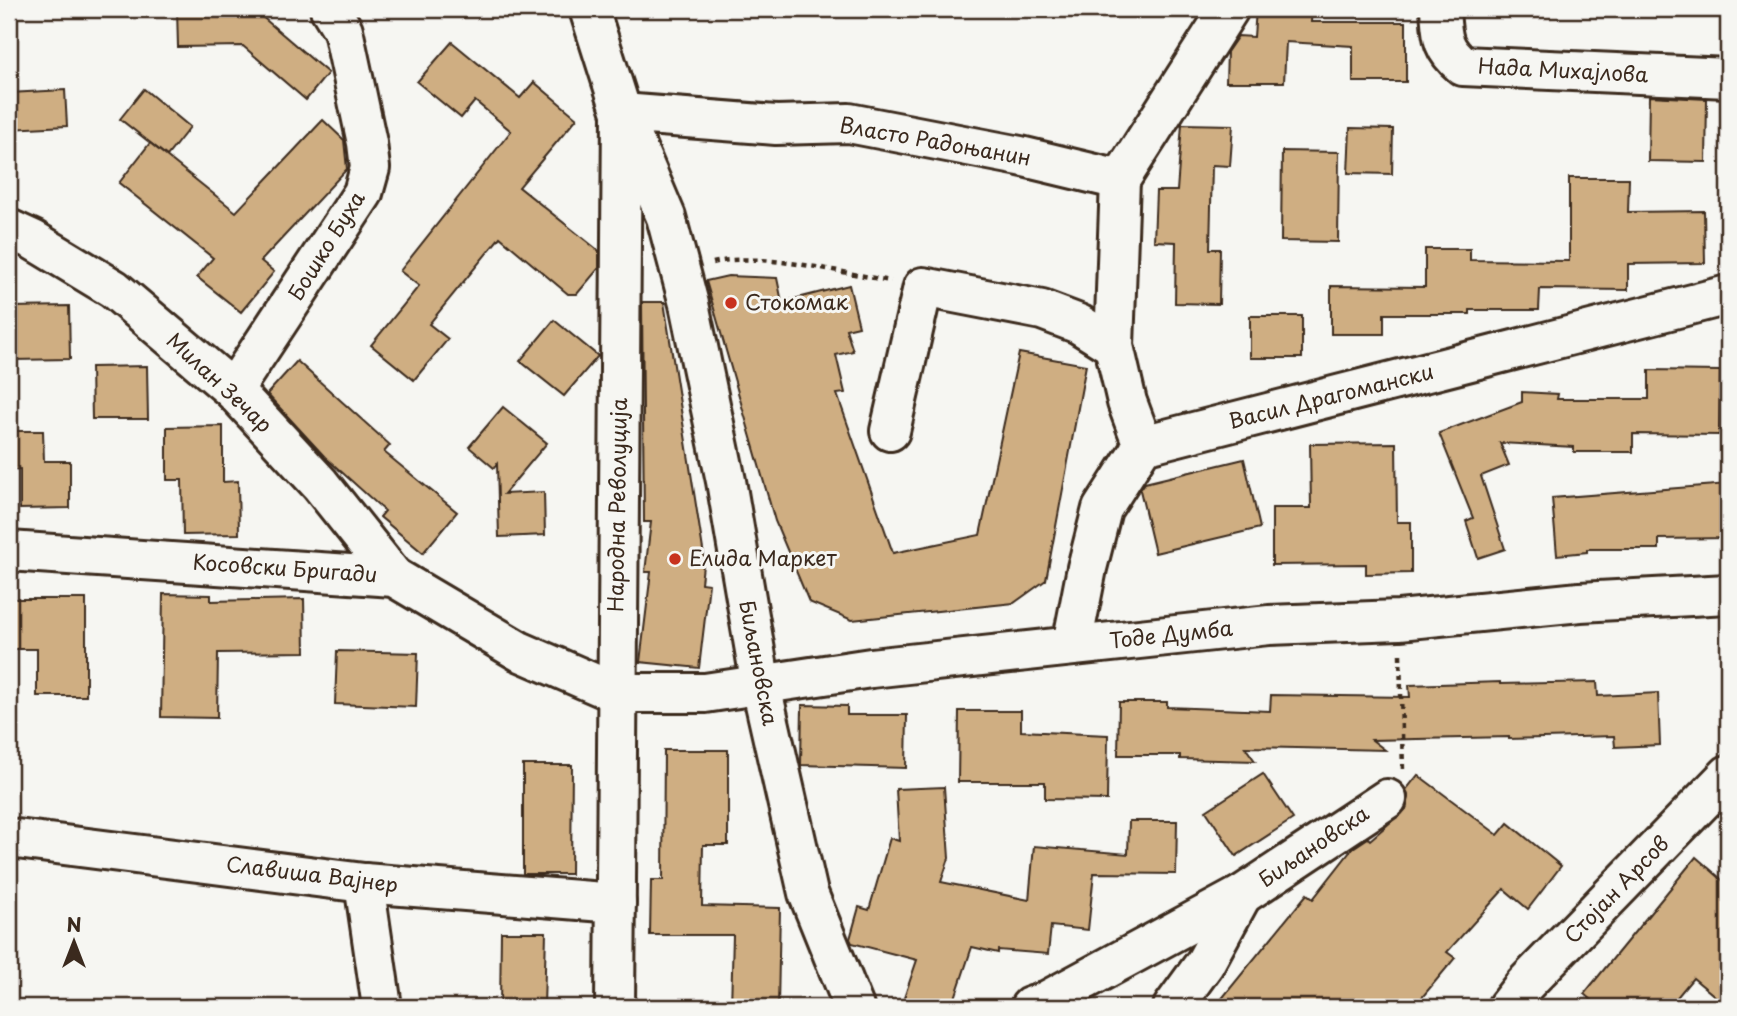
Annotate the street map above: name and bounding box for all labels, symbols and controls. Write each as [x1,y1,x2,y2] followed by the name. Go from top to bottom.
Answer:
[1477,49,1649,89] street label: Нада Михајлова
[837,107,1034,173] street label: Власто Радоњанин
[279,184,372,306] street label: Бошко Буха
[745,285,849,317] place label: Стокомак
[723,295,739,311] marker: Стокомак
[160,324,281,439] street label: Милан Зечар
[1225,354,1436,436] street label: Васил Драгомански
[598,397,634,612] street label: Народна Револуција
[689,541,837,573] place label: Елида Маркет
[192,545,378,589] street label: Косовски Бригади
[667,551,683,567] marker: Елида Маркет
[732,597,788,728] street label: Биљановска
[1108,611,1235,655] street label: Тоде Думба
[1251,797,1374,894] street label: Биљановска
[1556,827,1675,950] street label: Стојан Арсов
[224,847,400,899] street label: Славиша Вајнер
[38,908,108,978] north arrow
[66,910,82,938] text: N

